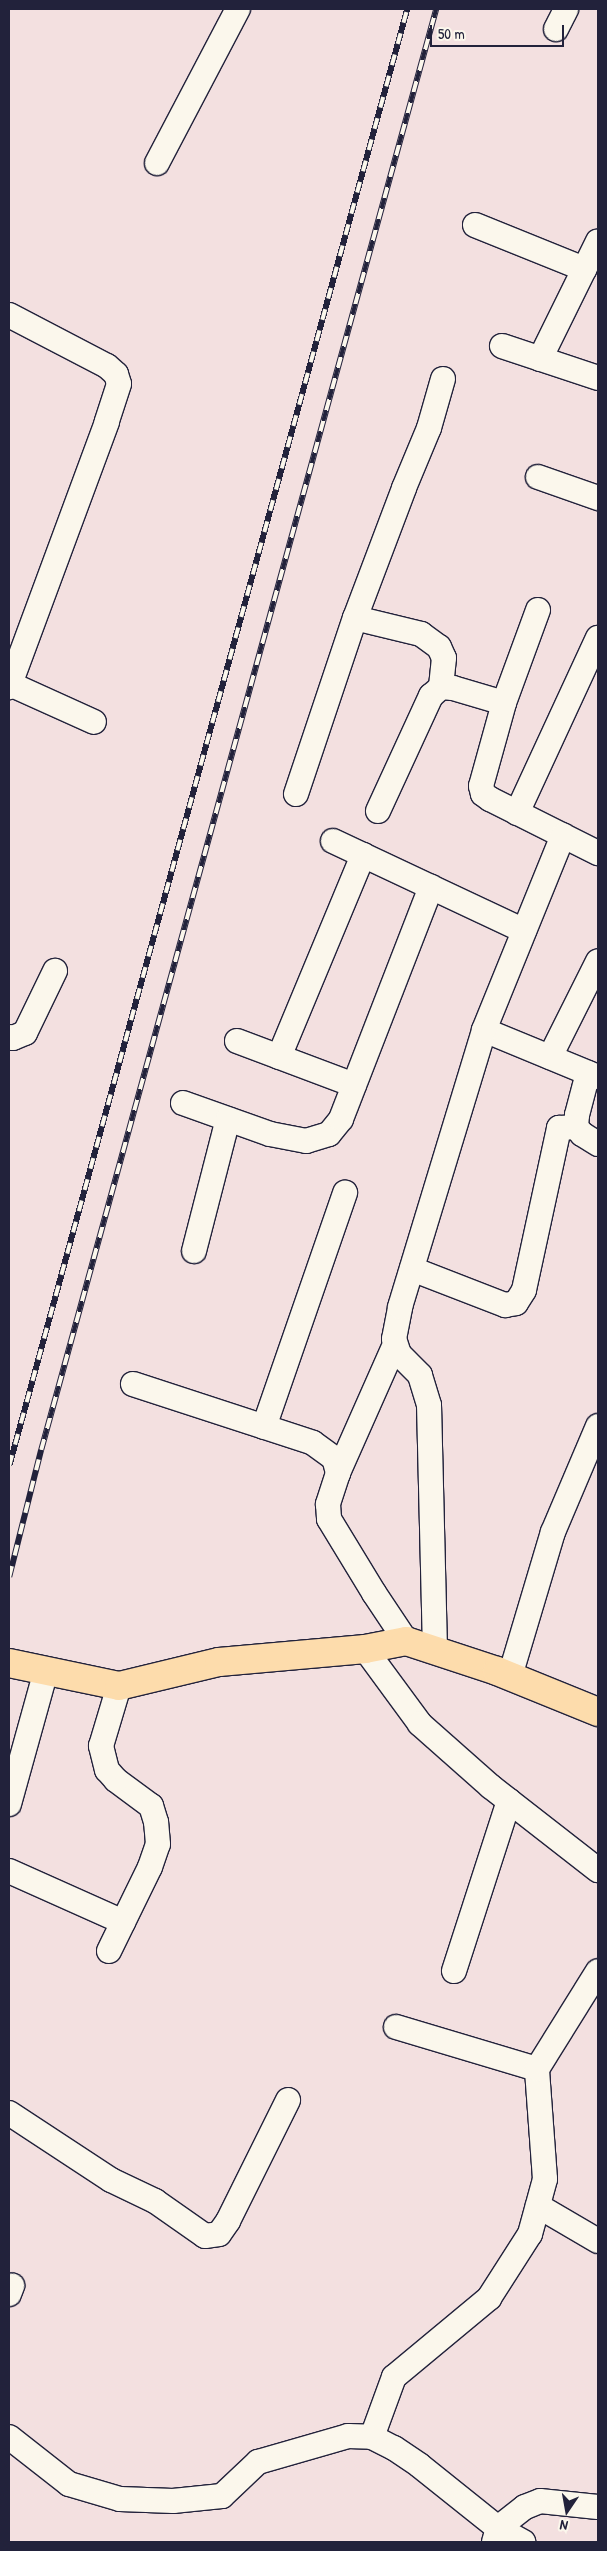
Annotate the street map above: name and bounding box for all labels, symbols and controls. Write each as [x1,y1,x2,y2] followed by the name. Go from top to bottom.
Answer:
[432,15,566,47] scale bar
[438,23,465,44] text: 50 m
[542,2486,592,2536] north arrow
[558,2516,569,2536] text: N

